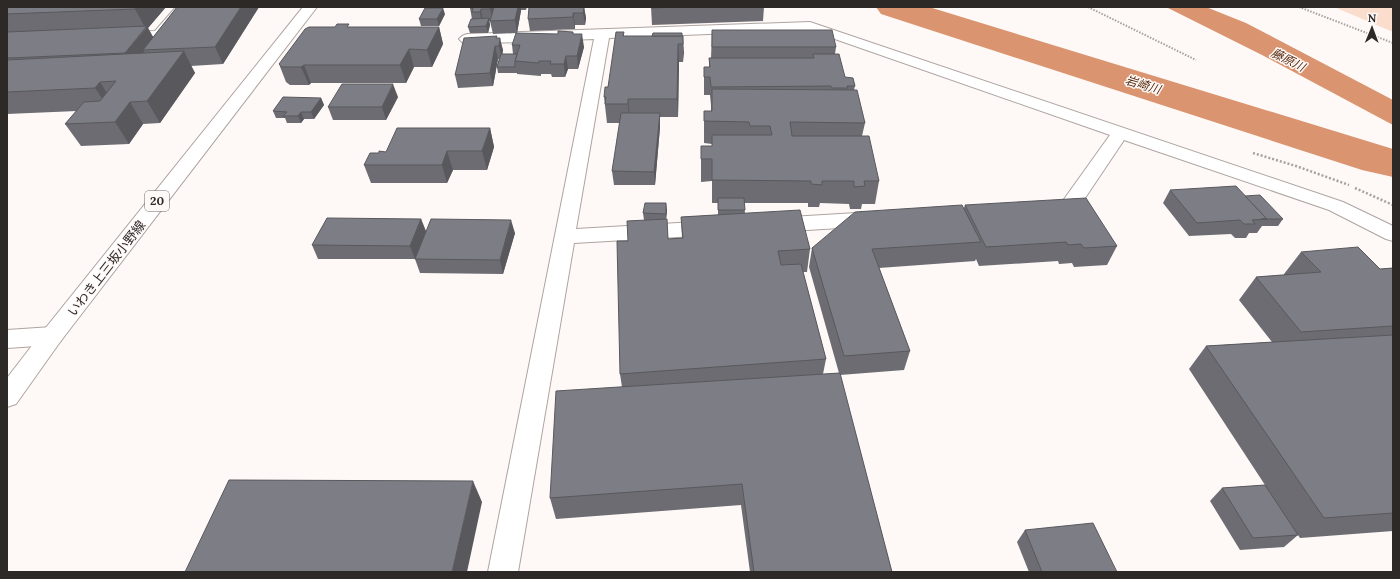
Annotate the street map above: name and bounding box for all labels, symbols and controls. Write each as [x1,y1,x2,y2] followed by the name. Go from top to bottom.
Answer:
[1352,8,1392,48] north arrow
[1368,11,1377,25] text: N
[1269,45,1309,75] water label: 藤原川
[1124,72,1164,98] water label: 岩崎川
[145,191,169,211] road number: 20
[64,217,149,320] street label: いわき上三坂小野線

